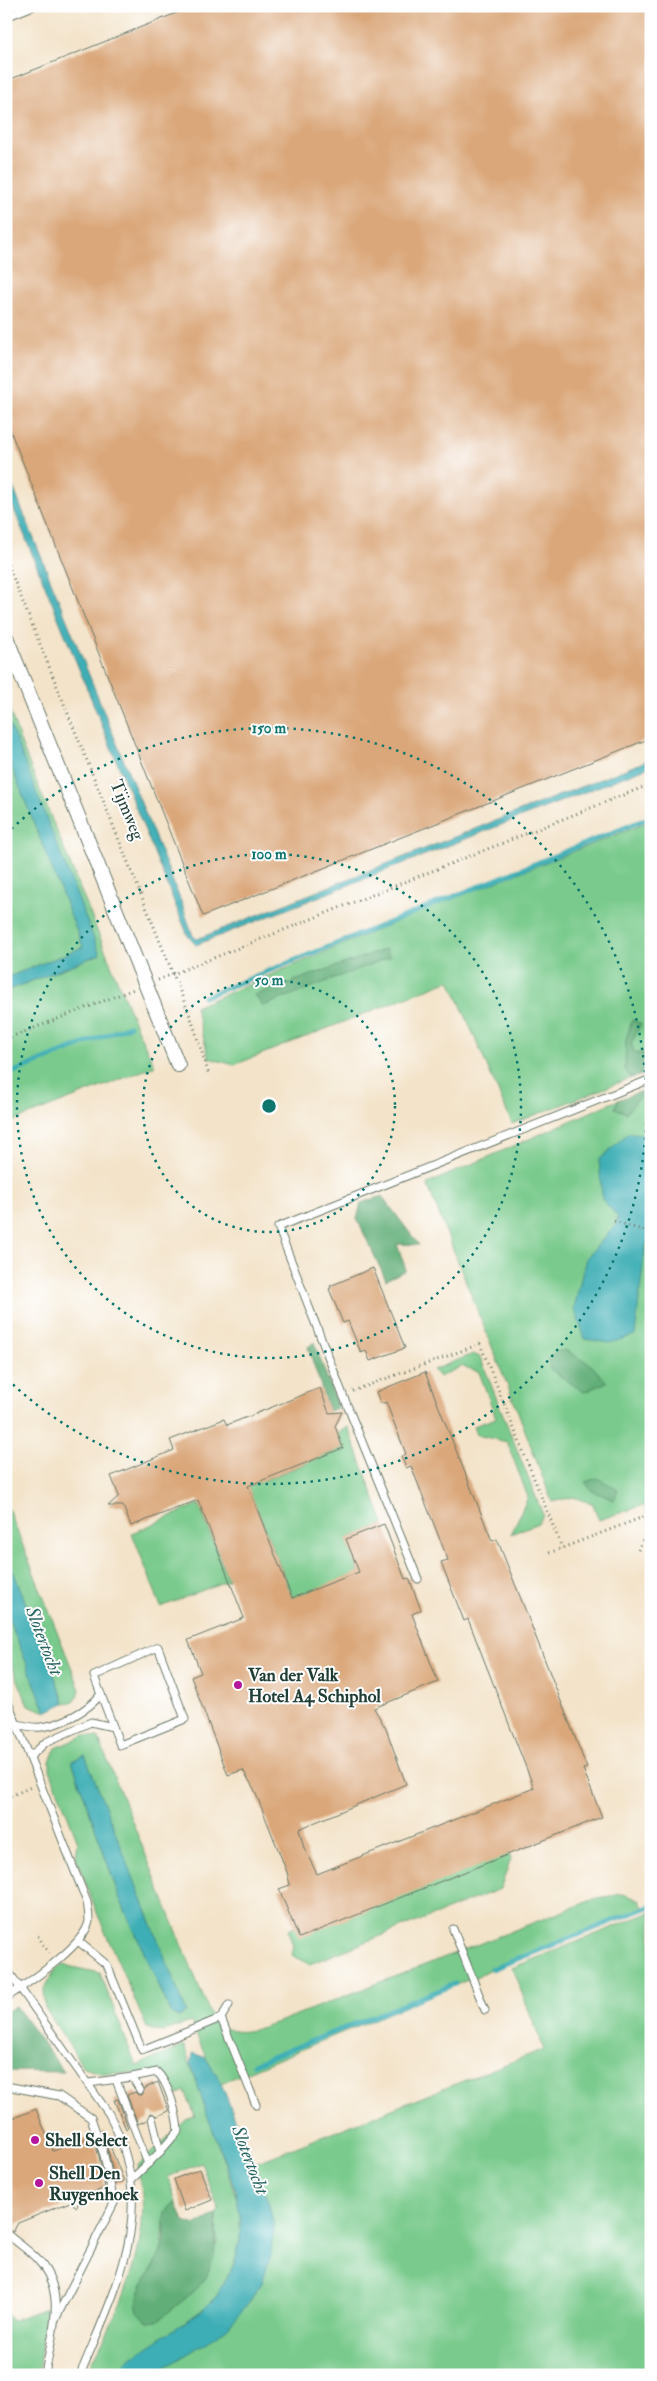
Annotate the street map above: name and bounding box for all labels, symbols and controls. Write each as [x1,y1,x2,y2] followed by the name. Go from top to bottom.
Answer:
[252,719,286,738] text: 150 m
[105,776,150,845] street label: Tijmweg
[251,845,287,864] text: 100 m
[255,971,284,990] text: 50 m
[260,1097,278,1115] centre of rings
[19,1602,69,1680] water label: Slotertocht
[247,1664,381,1708] place label: Van der Valk Hotel A4 Schiphol
[232,1679,244,1691] marker: Van der Valk Hotel A4 Schiphol
[225,2121,275,2199] water label: Slotertocht
[45,2129,128,2152] place label: Shell Select
[29,2134,41,2146] marker: Shell Select
[49,2162,139,2206] place label: Shell Den Ruygenhoek
[33,2177,45,2189] marker: Shell Den Ruygenhoek

